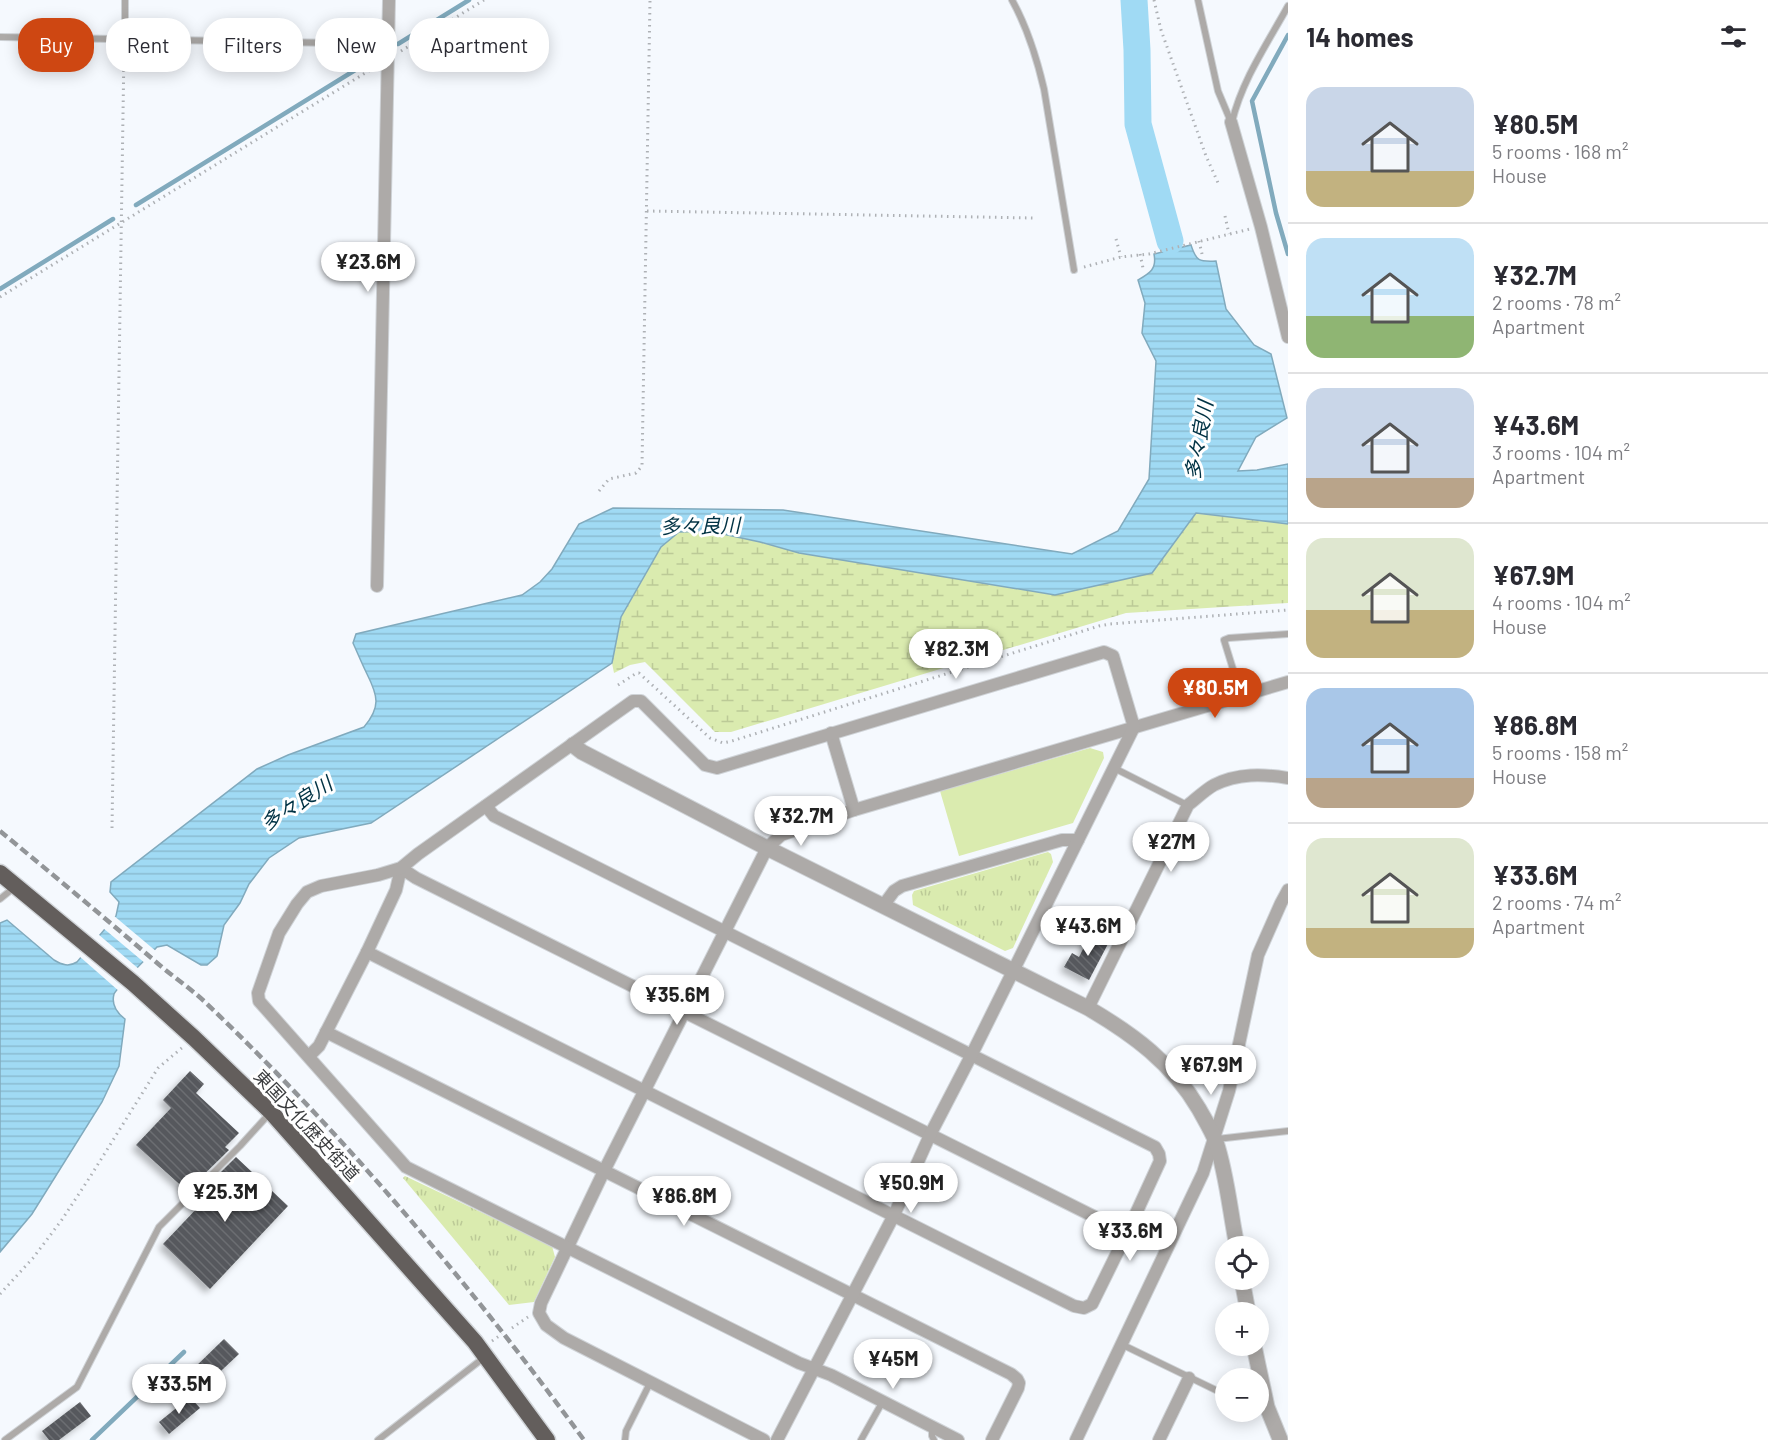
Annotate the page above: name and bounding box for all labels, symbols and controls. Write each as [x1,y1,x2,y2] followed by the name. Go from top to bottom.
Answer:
[18,18,94,72] chip: Buy
[106,18,191,72] chip: Rent
[203,18,303,72] chip: Filters
[315,18,397,72] chip: New
[409,18,549,72] chip: Apartment
[1717,20,1750,53] icon: filters
[1306,21,1413,52] text: 14 homes
[1492,108,1578,139] text: ¥80.5M
[1354,111,1426,183] icon: home
[1492,139,1628,163] text: 5 rooms · 168 m²
[1492,163,1547,187] text: House
[319,242,417,293] pin: ¥23.6M
[335,249,401,273] text: ¥23.6M
[1492,259,1577,290] text: ¥32.7M
[1354,262,1426,334] icon: home
[1492,290,1621,314] text: 2 rooms · 78 m²
[1492,314,1585,338] text: Apartment
[1179,397,1217,481] water label: 多々良川
[1492,409,1579,440] text: ¥43.6M
[1354,412,1426,484] icon: home
[1492,440,1630,464] text: 3 rooms · 104 m²
[1492,464,1585,488] text: Apartment
[660,512,742,538] water label: 多々良川
[1492,559,1574,590] text: ¥67.9M
[1354,562,1426,634] icon: home
[1492,590,1631,614] text: 4 rooms · 104 m²
[1492,614,1547,638] text: House
[907,629,1005,680] pin: ¥82.3M
[923,636,989,660] text: ¥82.3M
[1166,668,1264,719] pin: ¥80.5M
[1182,675,1248,699] text: ¥80.5M
[1492,709,1578,740] text: ¥86.8M
[1354,712,1426,784] icon: home
[1492,740,1628,764] text: 5 rooms · 158 m²
[1492,764,1547,788] text: House
[256,770,338,835] water label: 多々良川
[752,796,850,847] pin: ¥32.7M
[768,803,834,827] text: ¥32.7M
[1135,822,1207,873] pin: ¥27M
[1146,829,1196,853] text: ¥27M
[1492,859,1578,890] text: ¥33.6M
[1354,862,1426,934] icon: home
[1492,890,1622,914] text: 2 rooms · 74 m²
[1039,906,1137,957] pin: ¥43.6M
[1054,913,1122,937] text: ¥43.6M
[1492,914,1585,938] text: Apartment
[628,975,726,1026] pin: ¥35.6M
[644,982,710,1006] text: ¥35.6M
[1162,1045,1260,1096] pin: ¥67.9M
[1179,1052,1243,1076] text: ¥67.9M
[250,1065,364,1185] street label: 東国文化歴史街道
[862,1163,960,1214] pin: ¥50.9M
[878,1170,944,1194] text: ¥50.9M
[176,1172,274,1223] pin: ¥25.3M
[635,1176,733,1227] pin: ¥86.8M
[192,1179,258,1203] text: ¥25.3M
[651,1183,717,1207] text: ¥86.8M
[1081,1211,1179,1262] pin: ¥33.6M
[1097,1218,1163,1242] text: ¥33.6M
[1215,1236,1269,1422] map controls
[1215,1236,1269,1290] button: locate
[1215,1302,1269,1356] button: +
[857,1339,929,1390] pin: ¥45M
[868,1346,918,1370] text: ¥45M
[130,1364,228,1415] pin: ¥33.5M
[1215,1368,1269,1422] button: −
[146,1371,212,1395] text: ¥33.5M

